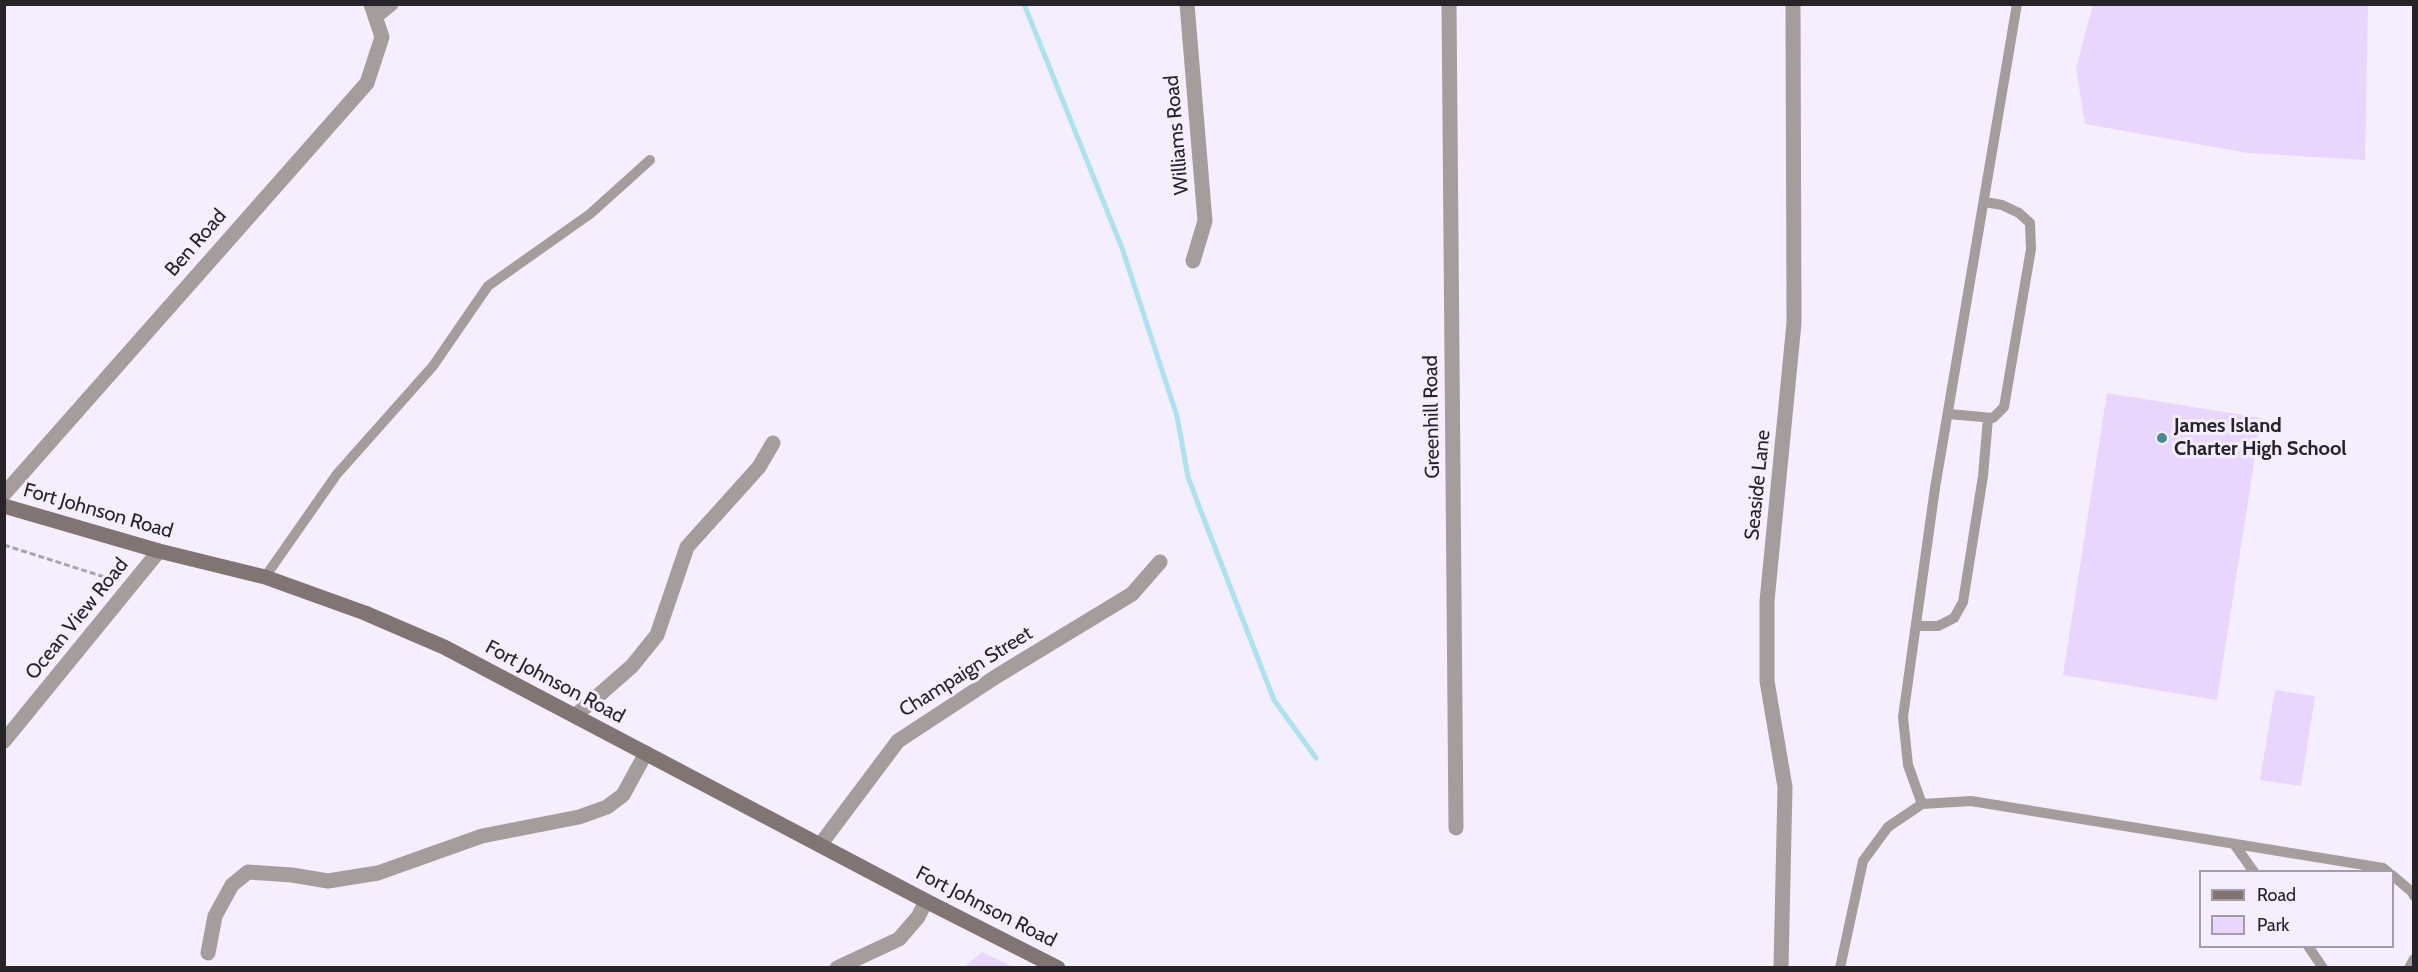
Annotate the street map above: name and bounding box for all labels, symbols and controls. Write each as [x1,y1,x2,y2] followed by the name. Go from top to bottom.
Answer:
[1160,74,1194,196] street label: Williams Road
[160,204,232,282] street label: Ben Road
[1419,355,1445,479] street label: Greenhill Road
[2174,414,2347,461] place label: James Island Charter High School
[1740,429,1776,541] street label: Seaside Lane
[2155,431,2169,445] marker: James Island Charter High School
[21,478,175,544] street label: Fort Johnson Road
[21,553,133,685] street label: Ocean View Road
[895,621,1037,723] street label: Champaign Street
[481,635,629,729] street label: Fort Johnson Road
[912,861,1060,953] street label: Fort Johnson Road
[2199,870,2394,948] legend
[2257,884,2296,906] text: Road
[2257,914,2289,936] text: Park

